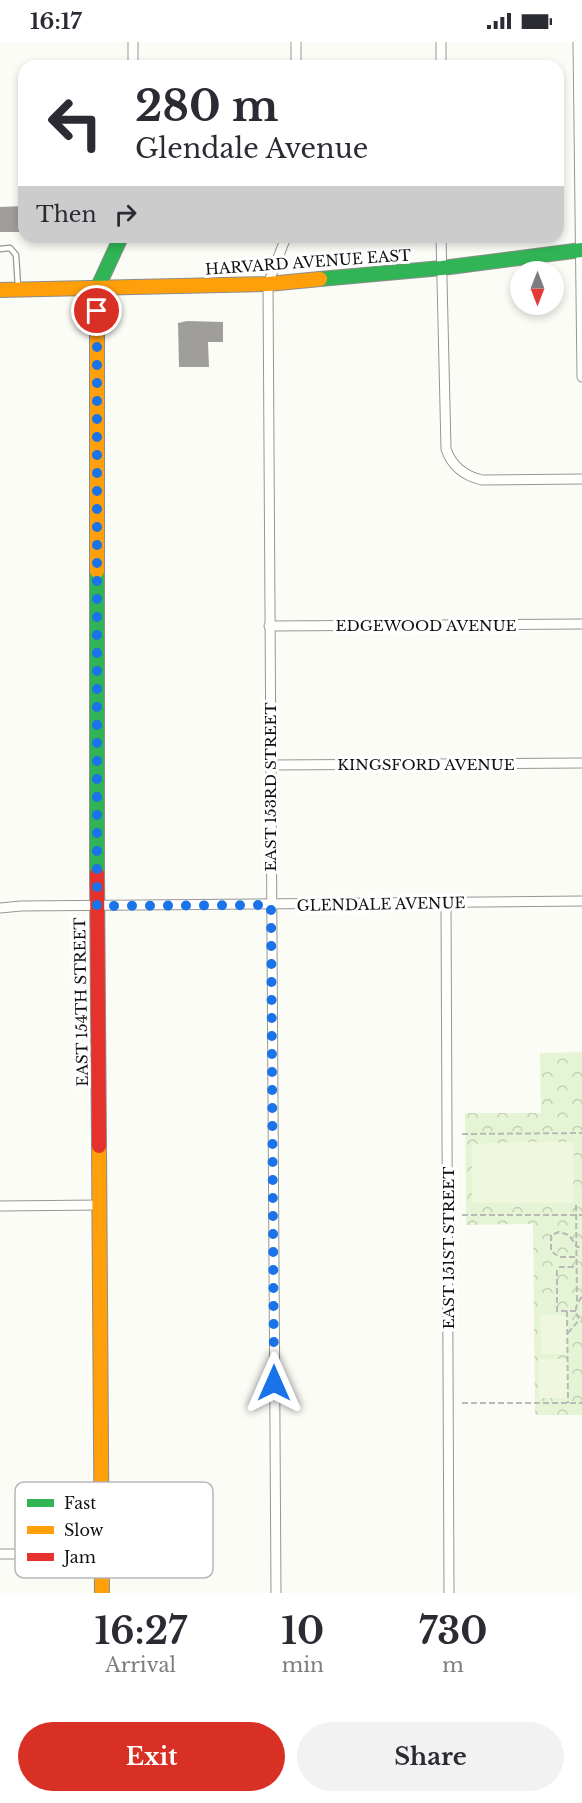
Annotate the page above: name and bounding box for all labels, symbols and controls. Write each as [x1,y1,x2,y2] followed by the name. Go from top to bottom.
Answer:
[30,8,82,35] text: 16:17
[135,80,278,132] text: 280 m
[36,84,114,162] icon: left
[135,132,368,165] text: Glendale Avenue
[109,198,142,231] icon: right
[36,201,97,228] text: Then
[204,245,412,279] street label: HARVARD AVENUE EAST
[510,261,564,315] north arrow
[510,261,564,315] map controls
[71,285,122,336] pin
[80,294,113,327] icon: arrive
[336,616,517,635] street label: EDGEWOOD AVENUE
[261,702,280,872] street label: EAST 153RD STREET
[337,755,515,774] street label: KINGSFORD AVENUE
[296,893,466,915] street label: GLENDALE AVENUE
[70,917,92,1087] street label: EAST 154TH STREET
[439,1167,458,1329] street label: EAST 151ST STREET
[242,1351,306,1415] position arrow
[15,1482,213,1578] legend
[64,1493,96,1513] text: Fast
[64,1520,104,1540] text: Slow
[62,1547,96,1567] text: Jam
[95,1609,187,1654] text: 16:27
[281,1609,324,1654] text: 10
[419,1609,487,1654] text: 730
[105,1653,176,1677] text: Arrival
[282,1653,324,1677] text: min
[442,1653,464,1677] text: m
[18,1722,285,1791] button: Exit
[297,1722,564,1791] button: Share

